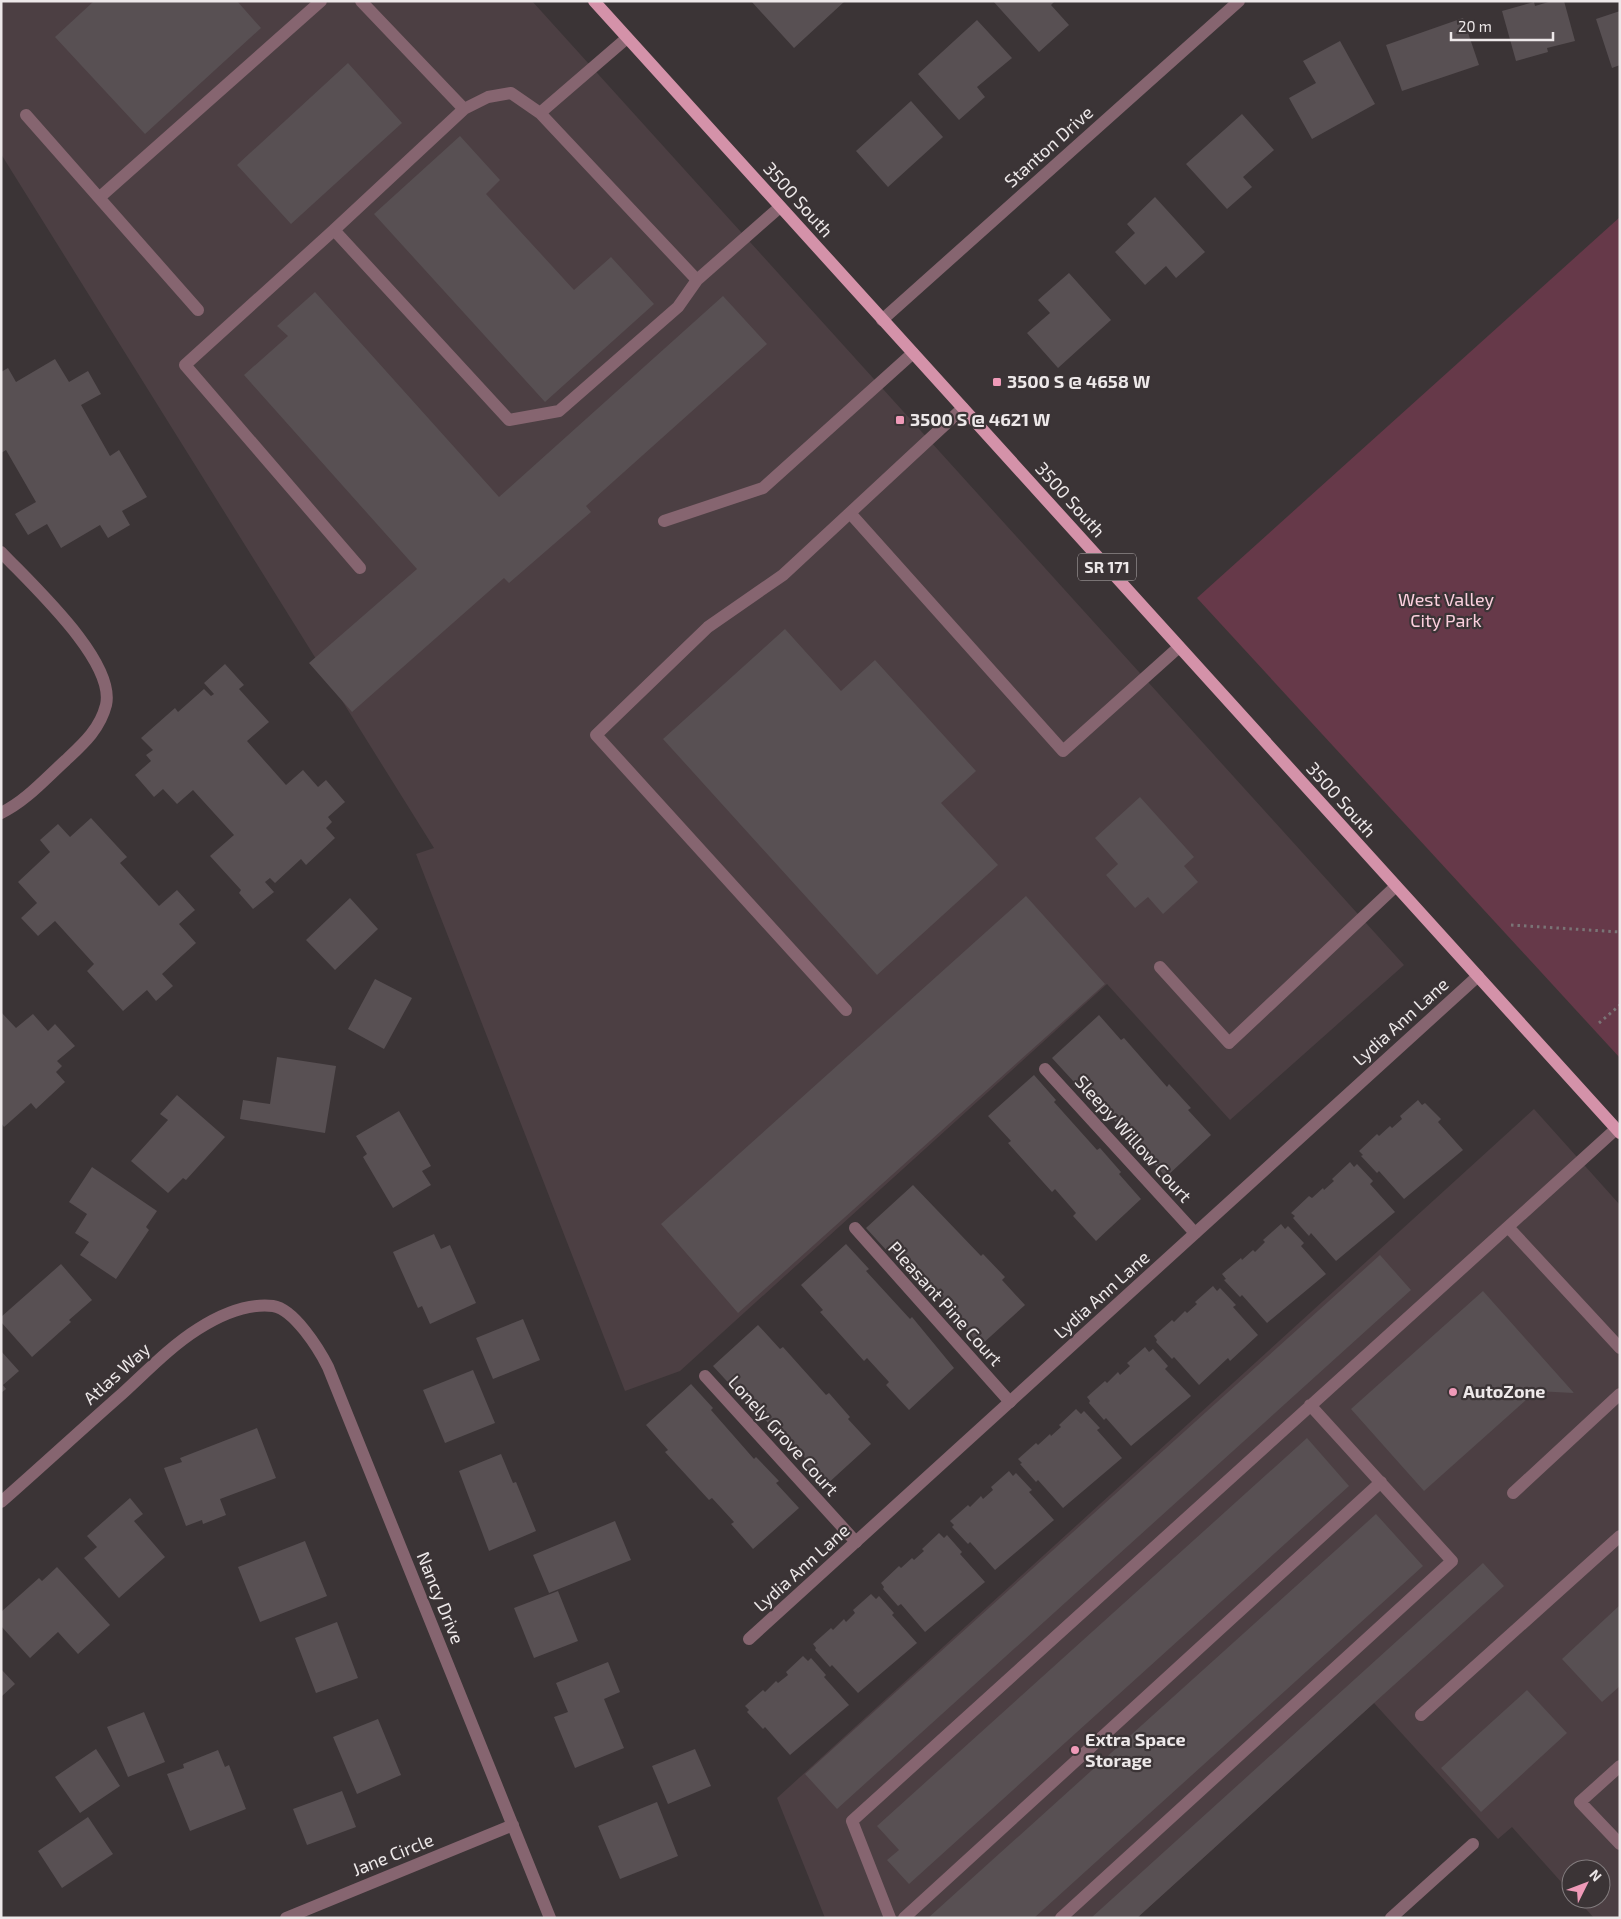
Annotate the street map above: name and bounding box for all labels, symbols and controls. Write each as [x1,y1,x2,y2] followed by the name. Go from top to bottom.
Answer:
[1451,10,1554,42] scale bar
[1458,17,1492,35] text: 20 m
[1000,101,1097,192] street label: Stanton Drive
[759,157,838,241] street label: 3500 South
[1007,370,1151,392] place label: 3500 S @ 4658 W
[991,376,1003,388] marker: 3500 S @ 4658 W
[910,408,1051,430] place label: 3500 S @ 4621 W
[894,414,906,426] marker: 3500 S @ 4621 W
[1031,457,1110,541] street label: 3500 South
[1078,554,1136,580] road number: SR 171
[1398,588,1495,631] park label: West Valley City Park
[1302,757,1381,841] street label: 3500 South
[1348,973,1453,1070] street label: Lydia Ann Lane
[1071,1070,1197,1207] street label: Sleepy Willow Court
[884,1237,1008,1370] street label: Pleasant Pine Court
[1049,1246,1154,1343] street label: Lydia Ann Lane
[78,1337,155,1409] street label: Atlas Way
[724,1371,844,1500] street label: Lonely Grove Court
[1463,1380,1545,1402] place label: AutoZone
[1447,1386,1459,1398] marker: AutoZone
[749,1519,854,1616] street label: Lydia Ann Lane
[412,1548,469,1647] street label: Nancy Drive
[1085,1728,1186,1771] place label: Extra Space Storage
[1069,1744,1081,1756] marker: Extra Space Storage
[349,1828,436,1880] street label: Jane Circle
[1561,1859,1611,1909] north arrow
[1586,1866,1606,1884] text: N

